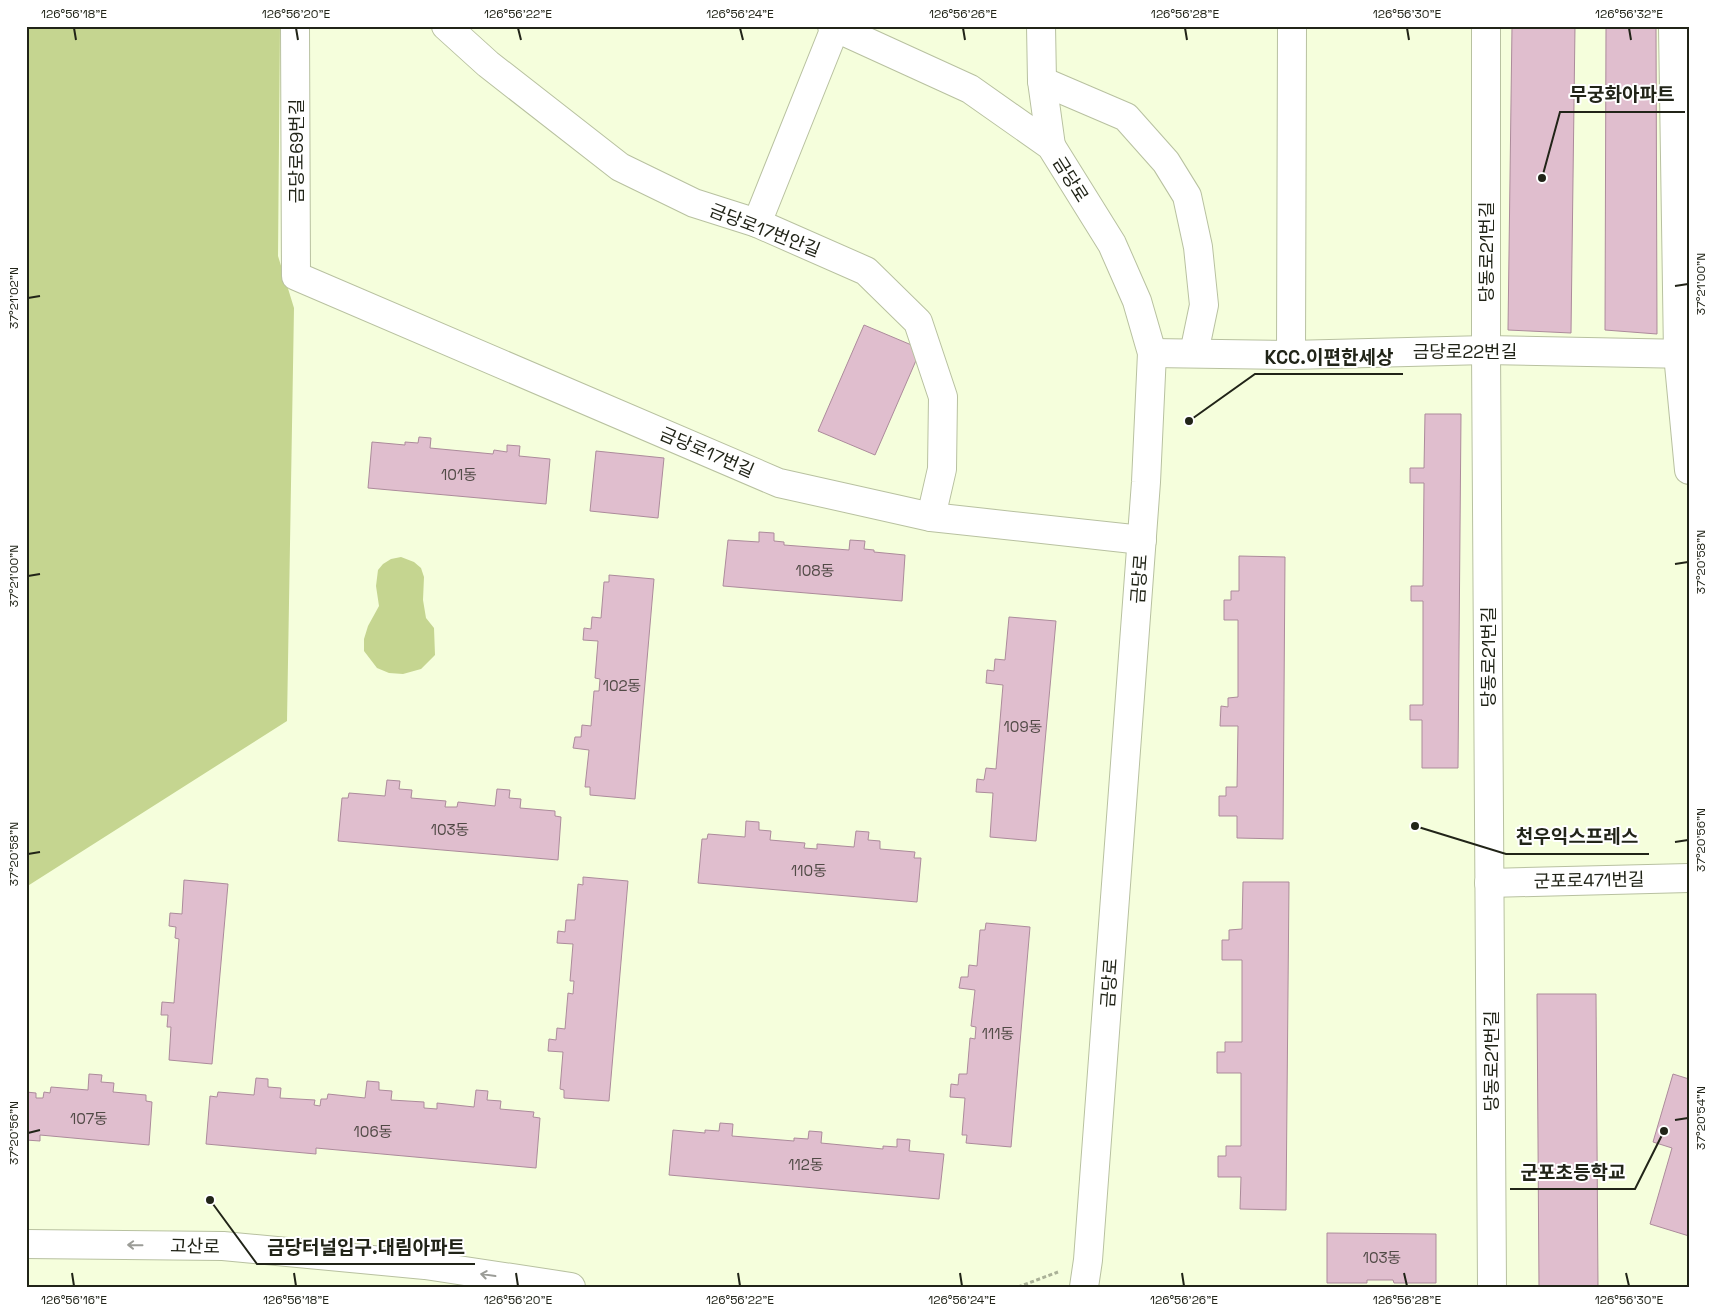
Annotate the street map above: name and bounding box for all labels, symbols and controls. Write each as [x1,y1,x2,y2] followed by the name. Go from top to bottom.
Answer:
[41,6,107,22] text: 126°56'18"E
[262,6,330,22] text: 126°56'20"E
[484,6,552,22] text: 126°56'22"E
[706,6,774,22] text: 126°56'24"E
[929,6,997,22] text: 126°56'26"E
[1151,6,1219,22] text: 126°56'28"E
[1373,6,1441,22] text: 126°56'30"E
[1595,6,1663,22] text: 126°56'32"E
[1560,78,1685,112] callout: 무궁화아파트
[1570,82,1674,107] text: 무궁화아파트
[285,99,308,203] street label: 금당로69번길
[1048,152,1094,206] street label: 금당로
[706,198,824,262] street label: 금당로17번안길
[1475,201,1498,303] street label: 당동로21번길
[1693,253,1709,315] text: 37°21'00"N
[6,267,22,329] text: 37°21'02"N
[1255,340,1403,374] callout: KCC.이편한세상
[1413,340,1517,363] street label: 금당로22번길
[1265,345,1393,370] text: KCC.이편한세상
[656,422,758,482] street label: 금당로17번길
[441,465,477,484] house number: 101동
[1693,530,1709,594] text: 37°20'58"N
[6,545,22,607] text: 37°21'00"N
[1126,553,1152,605] street label: 금당로
[795,561,835,580] house number: 108동
[1477,606,1500,708] street label: 당동로21번길
[603,676,641,695] house number: 102동
[1004,717,1042,736] house number: 109동
[1693,808,1709,872] text: 37°20'56"N
[431,820,469,839] house number: 103동
[1506,820,1649,854] callout: 천우익스프레스
[6,822,22,886] text: 37°20'58"N
[1516,824,1638,849] text: 천우익스프레스
[791,861,827,880] house number: 110동
[1533,868,1645,892] street label: 군포로471번길
[1096,957,1122,1009] street label: 금당로
[1480,1010,1503,1112] street label: 당동로21번길
[982,1024,1014,1043] house number: 111동
[1693,1086,1709,1150] text: 37°20'54"N
[6,1101,22,1165] text: 37°20'56"N
[70,1109,108,1128] house number: 107동
[354,1122,392,1141] house number: 106동
[788,1155,824,1174] house number: 112동
[1510,1155,1635,1189] callout: 군포초등학교
[1521,1160,1625,1185] text: 군포초등학교
[257,1230,475,1264] callout: 금당터널입구.대림아파트
[170,1234,220,1258] street label: 고산로
[267,1235,465,1260] text: 금당터널입구.대림아파트
[127,1240,144,1250] one-way arrow
[1363,1248,1401,1267] house number: 103동
[481,1269,497,1279] one-way arrow
[41,1292,107,1308] text: 126°56'16"E
[263,1292,329,1308] text: 126°56'18"E
[484,1292,552,1308] text: 126°56'20"E
[706,1292,774,1308] text: 126°56'22"E
[928,1292,996,1308] text: 126°56'24"E
[1150,1292,1218,1308] text: 126°56'26"E
[1373,1292,1441,1308] text: 126°56'28"E
[1595,1292,1663,1308] text: 126°56'30"E

